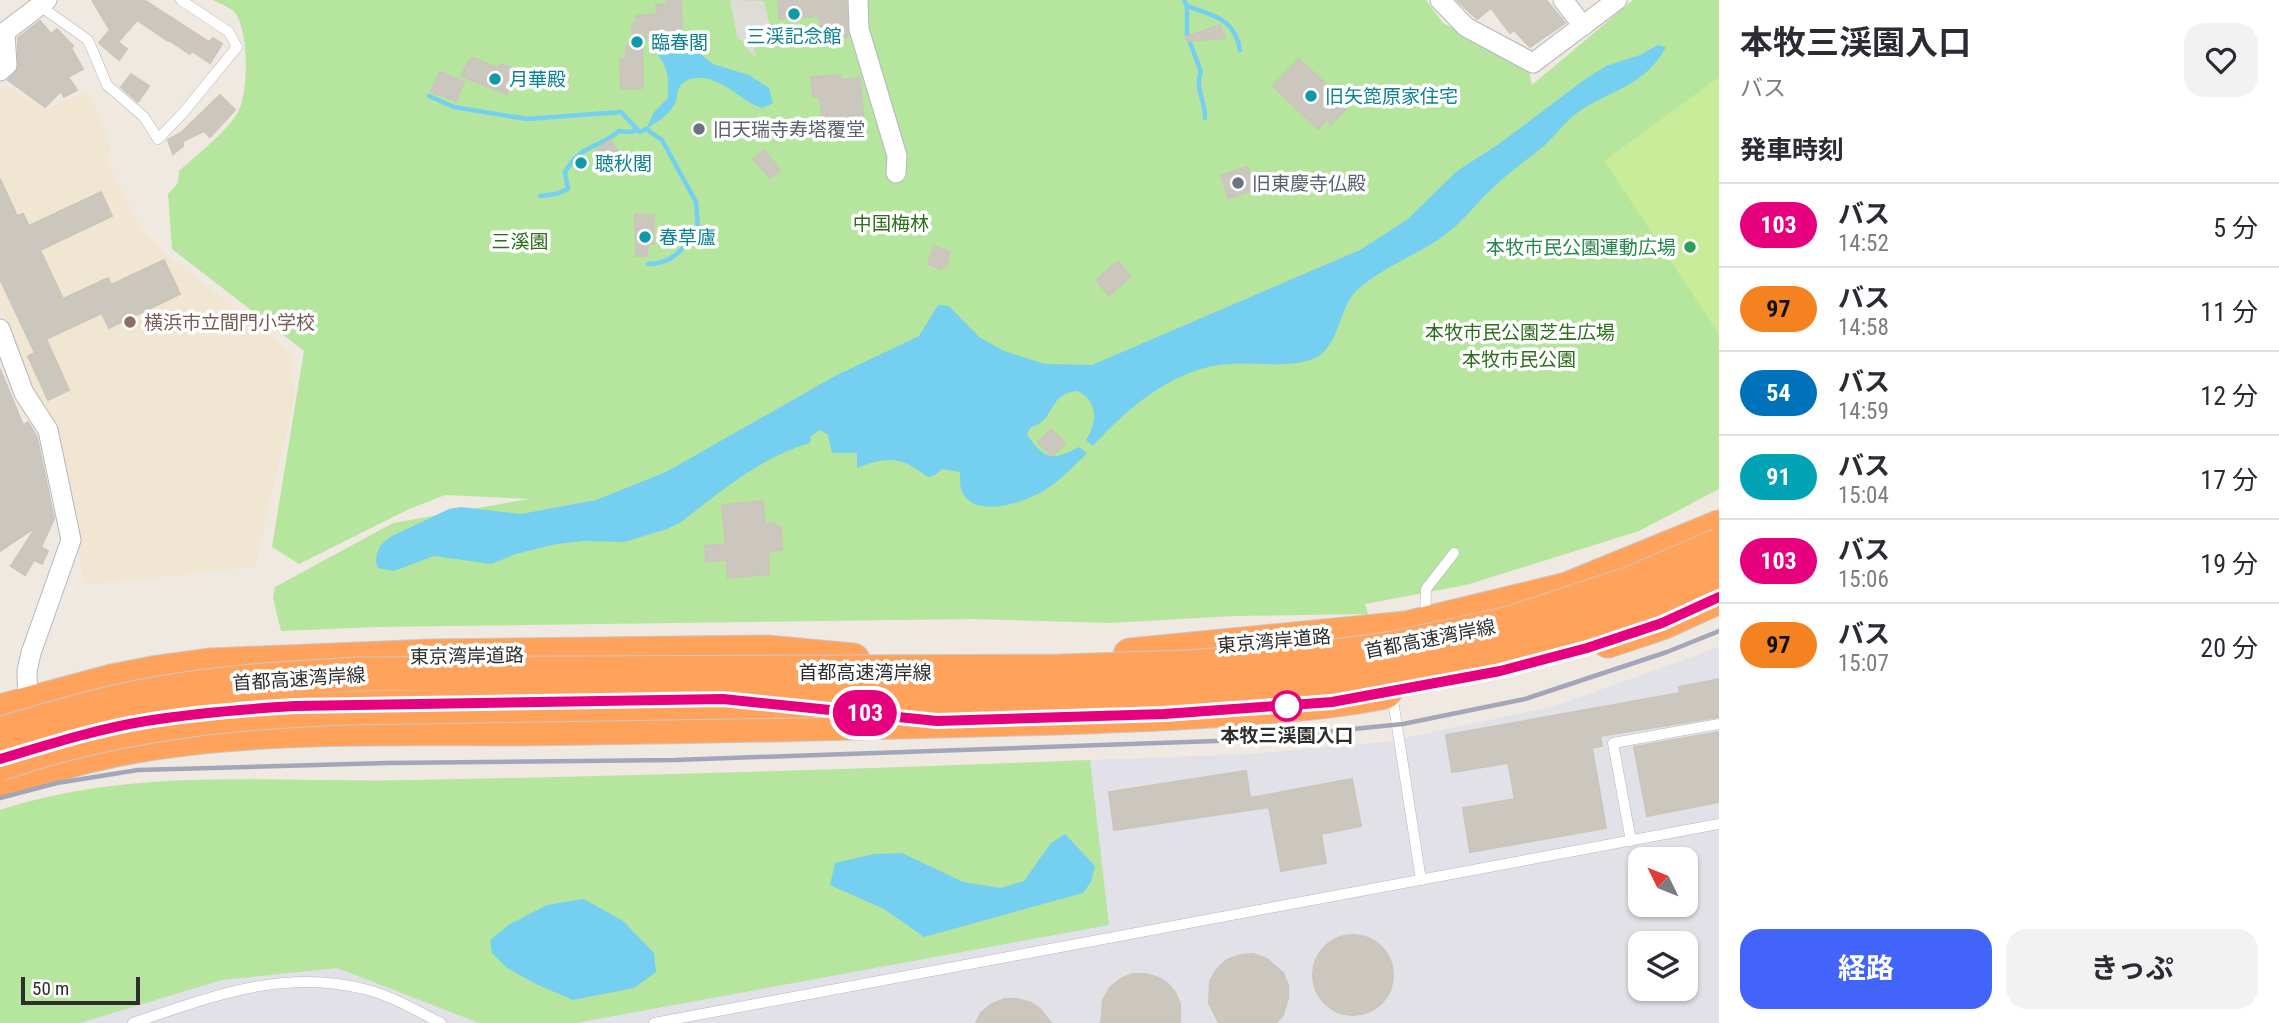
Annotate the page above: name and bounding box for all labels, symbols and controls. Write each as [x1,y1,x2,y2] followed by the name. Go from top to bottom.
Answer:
[786,6,802,22] marker: 三渓記念館
[1740,23,1971,62] text: 本牧三渓園入口
[2184,23,2258,97] button: heart
[746,25,842,48] place label: 三渓記念館
[651,31,708,54] place label: 臨春閣
[629,34,645,50] marker: 臨春閣
[509,68,566,91] place label: 月華殿
[487,71,503,87] marker: 月華殿
[1740,75,1786,102] text: バス
[1325,85,1458,108] place label: 旧矢箆原家住宅
[1303,88,1319,104] marker: 旧矢箆原家住宅
[713,118,865,141] place label: 旧天瑞寺寿塔覆堂
[691,121,707,137] marker: 旧天瑞寺寿塔覆堂
[1740,135,1844,165] text: 発車時刻
[595,152,652,175] place label: 聴秋閣
[573,155,589,171] marker: 聴秋閣
[1252,172,1366,195] place label: 旧東慶寺仏殿
[1230,175,1246,191] marker: 旧東慶寺仏殿
[1838,199,1890,229] text: バス
[1760,211,1797,239] text: 103
[853,212,929,235] park label: 中国梅林
[2213,213,2258,243] text: 5 分
[659,226,716,249] place label: 春草廬
[637,229,653,245] marker: 春草廬
[491,230,549,253] park label: 三溪園
[1838,230,1889,257] text: 14:52
[1486,236,1676,259] place label: 本牧市民公園運動広場
[1682,239,1698,255] marker: 本牧市民公園運動広場
[1838,283,1890,313] text: バス
[1766,295,1791,323] text: 97
[2200,297,2258,327] text: 11 分
[144,311,315,334] place label: 横浜市立間門小学校
[122,314,138,330] marker: 横浜市立間門小学校
[1838,314,1889,341] text: 14:58
[1425,321,1615,344] park label: 本牧市民公園芝生広場
[1462,348,1576,371] park label: 本牧市民公園
[1838,367,1890,397] text: バス
[1766,379,1791,407] text: 54
[2200,381,2258,411] text: 12 分
[1838,398,1889,425] text: 14:59
[1838,451,1890,481] text: バス
[1766,463,1791,491] text: 91
[2200,465,2258,495] text: 17 分
[1838,482,1889,509] text: 15:04
[1838,535,1890,565] text: バス
[1760,547,1797,575] text: 103
[2200,549,2258,579] text: 19 分
[1838,566,1889,593] text: 15:06
[1363,615,1497,663] street label: 首都高速湾岸線
[1838,619,1890,649] text: バス
[1216,625,1332,657] street label: 東京湾岸道路
[1766,631,1791,659] text: 97
[2200,633,2258,663] text: 20 分
[410,644,524,668] street label: 東京湾岸道路
[1838,650,1889,677] text: 15:07
[798,661,932,684] street label: 首都高速湾岸線
[232,663,366,695] street label: 首都高速湾岸線
[825,690,905,736] line badge: 103
[1272,691,1302,721] marker: 本牧三渓園入口
[847,699,883,727] text: 103
[1220,724,1354,747] place label: 本牧三渓園入口
[1628,847,1698,917] north arrow
[1628,847,1698,1001] map controls
[1740,929,1992,1009] button: 経路
[2006,929,2258,1009] button: きっぷ
[1628,931,1698,1001] button: layers
[21,974,140,1006] scale bar
[32,977,69,1000] text: 50 m

